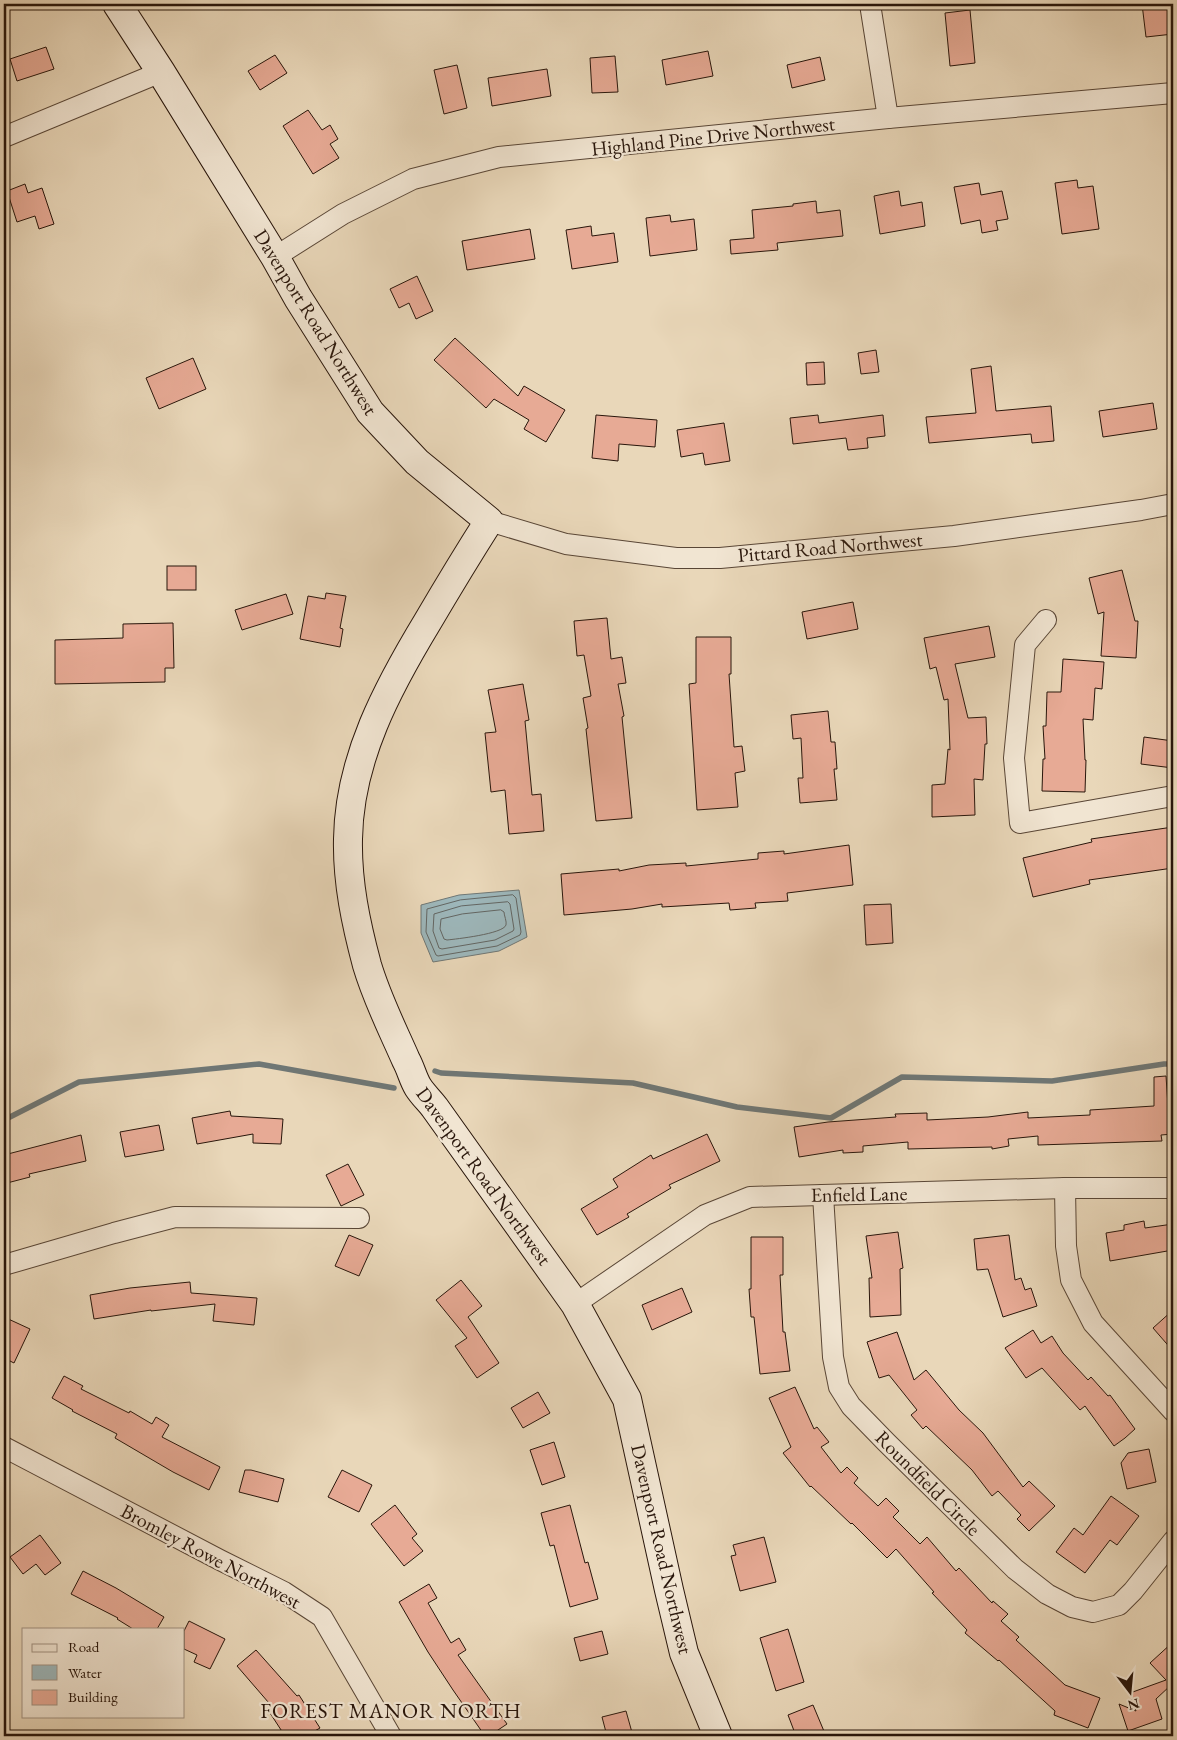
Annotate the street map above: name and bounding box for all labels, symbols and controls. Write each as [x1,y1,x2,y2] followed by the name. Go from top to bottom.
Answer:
[590,110,837,162] street label: Highland Pine Drive Northwest
[248,224,384,421] street label: Davenport Road Northwest
[737,526,924,568] street label: Pittard Road Northwest
[410,1082,558,1271] street label: Davenport Road Northwest
[810,1180,908,1208] street label: Enfield Lane
[870,1425,986,1541] street label: Roundfield Circle
[625,1442,699,1657] street label: Davenport Road Northwest
[116,1497,306,1615] street label: Bromley Rowe Northwest
[22,1628,185,1718] legend
[68,1637,100,1656] text: Road
[68,1663,102,1682] text: Water
[1104,1668,1154,1718] north arrow
[68,1687,118,1706] text: Building
[1125,1694,1142,1715] text: N
[260,1697,522,1724] district label: FOREST MANOR NORTH

